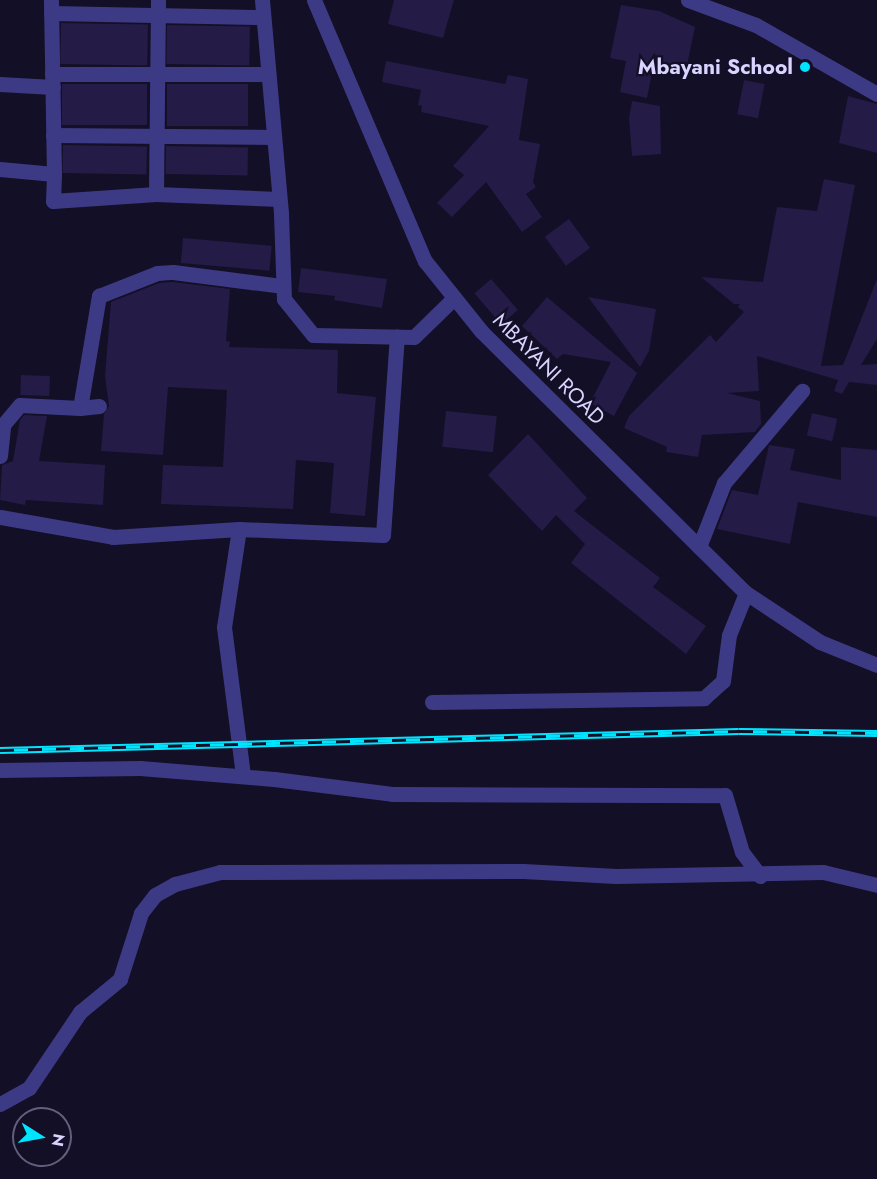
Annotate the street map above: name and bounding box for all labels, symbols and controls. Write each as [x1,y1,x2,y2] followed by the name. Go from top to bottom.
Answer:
[638,54,793,80] place label: Mbayani School
[798,60,812,74] marker: Mbayani School
[488,308,610,430] street label: MBAYANI ROAD
[12,1107,72,1167] north arrow
[46,1132,71,1149] text: N

